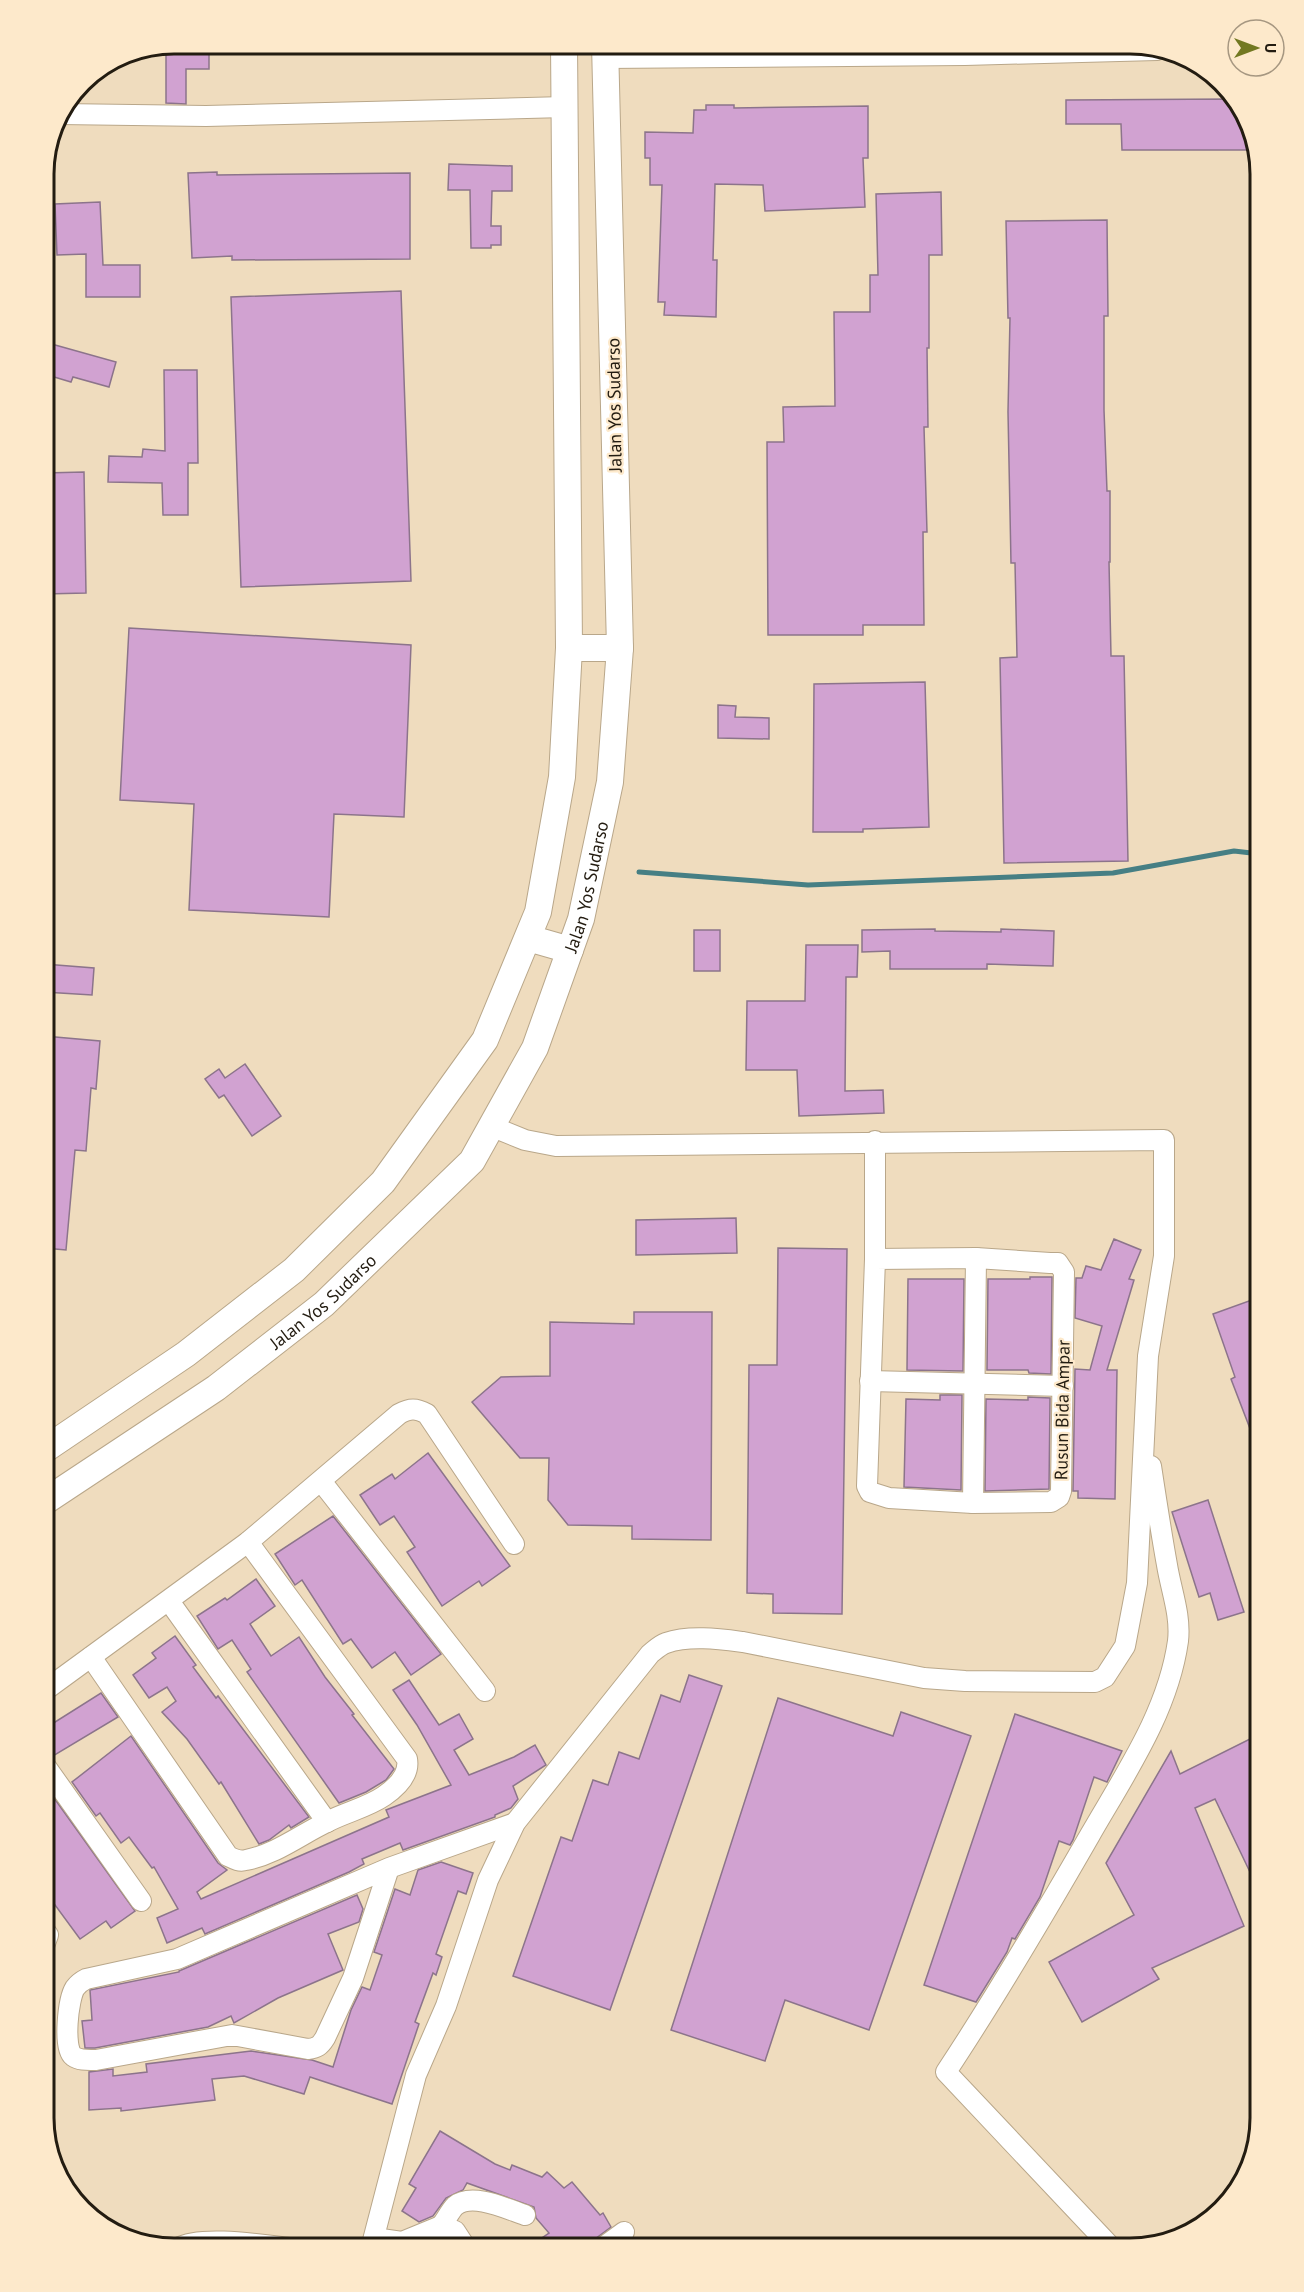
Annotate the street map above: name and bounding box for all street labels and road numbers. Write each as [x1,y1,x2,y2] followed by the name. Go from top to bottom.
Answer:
[601,338,627,473] street label: Jalan Yos Sudarso
[558,819,613,956] street label: Jalan Yos Sudarso
[264,1248,381,1354] street label: Jalan Yos Sudarso
[1049,1340,1075,1480] street label: Rusun Bida Ampar

